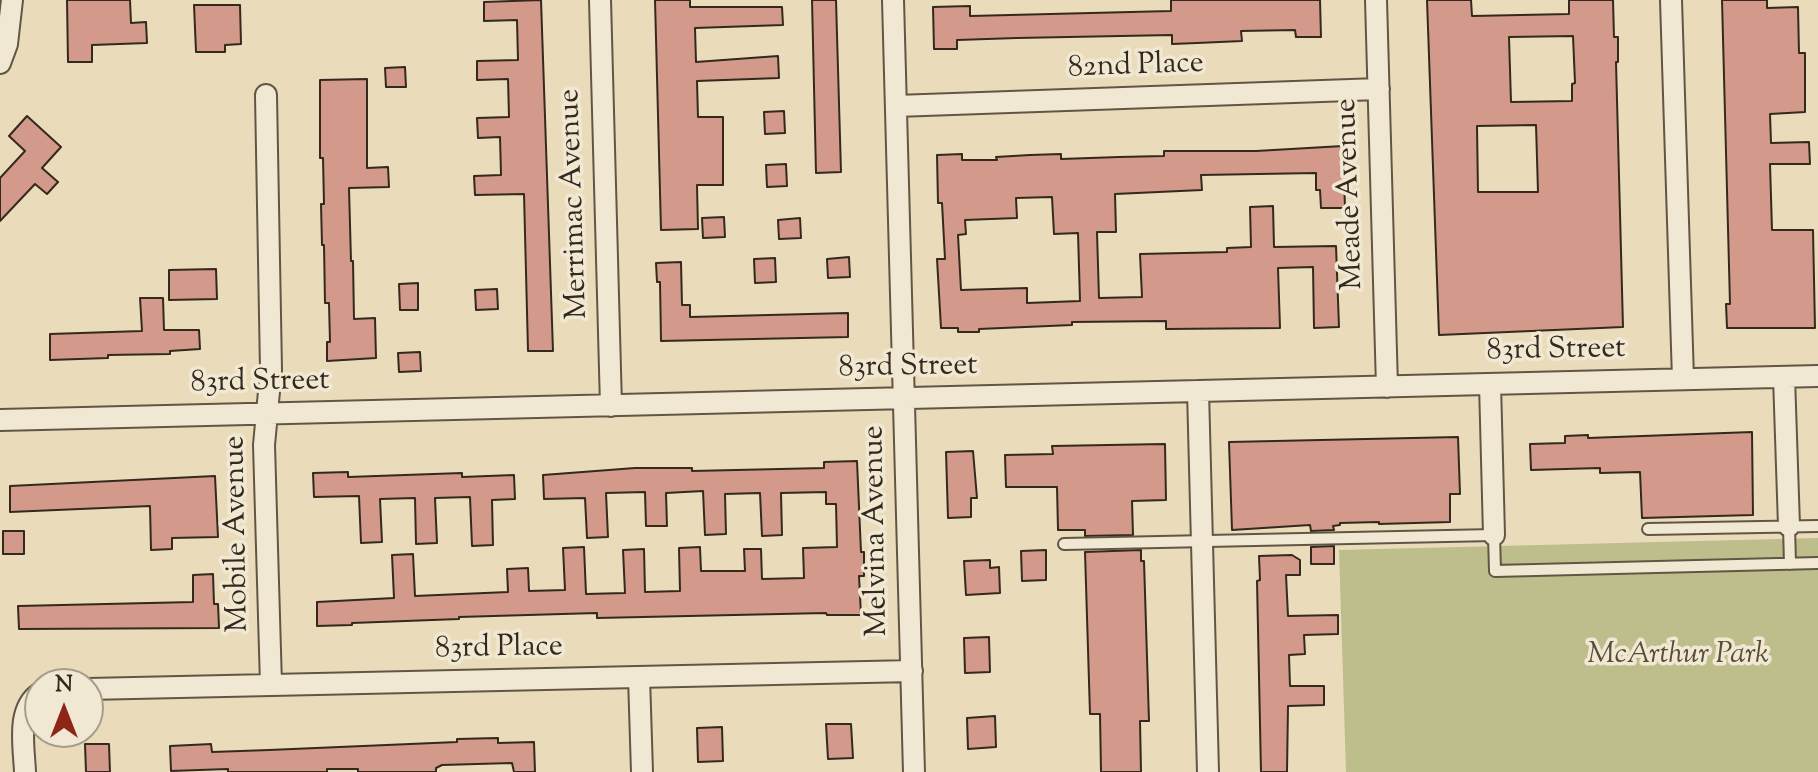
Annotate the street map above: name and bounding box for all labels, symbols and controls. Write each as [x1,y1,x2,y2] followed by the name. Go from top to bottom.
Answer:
[1068,48,1204,88] street label: 82nd Place
[554,88,598,320] street label: Merrimac Avenue
[1331,98,1373,290] street label: Meade Avenue
[1486,333,1626,371] street label: 83rd Street
[838,350,978,388] street label: 83rd Street
[190,365,330,403] street label: 83rd Street
[858,425,898,637] street label: Melvina Avenue
[219,435,259,633] street label: Mobile Avenue
[435,631,563,669] street label: 83rd Place
[1587,639,1769,675] park label: McArthur Park
[24,668,104,748] north arrow
[55,670,73,702] text: N

